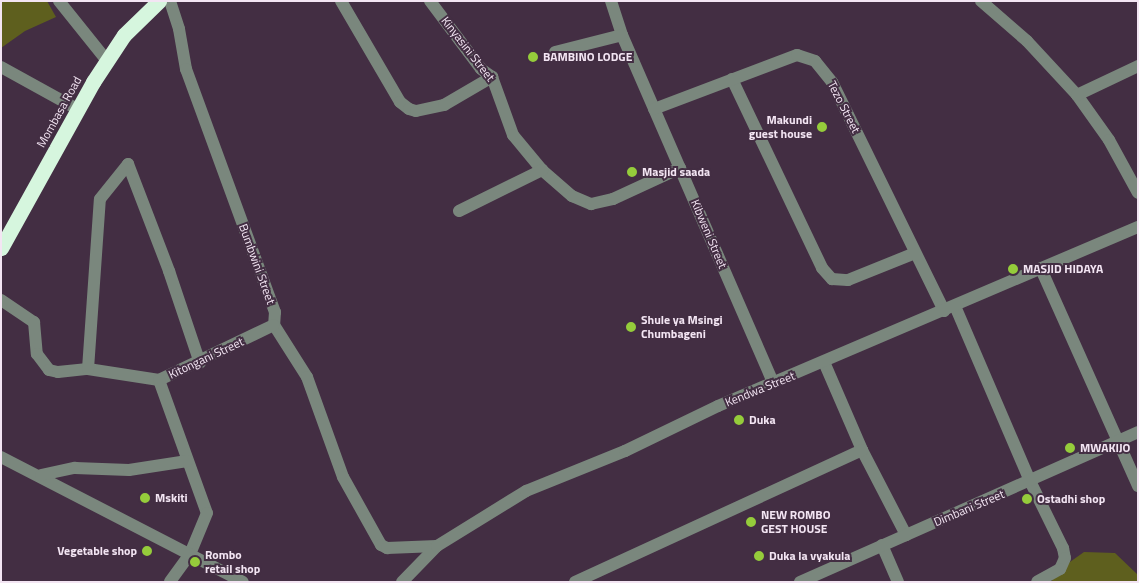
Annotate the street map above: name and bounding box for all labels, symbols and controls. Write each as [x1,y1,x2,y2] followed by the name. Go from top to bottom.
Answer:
[438,14,498,84] street label: Kinyasini Street
[543,50,632,64] place label: BAMBINO LODGE
[527,51,539,63] marker: BAMBINO LODGE
[34,74,84,150] street label: Mombasa Road
[825,79,863,135] street label: Tezo Street
[749,113,812,141] place label: Makundi guest house
[816,121,828,133] marker: Makundi guest house
[642,165,710,179] place label: Masjid saada
[626,166,638,178] marker: Masjid saada
[688,197,730,271] street label: Kibweni Street
[236,222,278,306] street label: Bumbwini Street
[1023,262,1103,276] place label: MASJID HIDAYA
[1007,263,1019,275] marker: MASJID HIDAYA
[641,313,723,341] place label: Shule ya Msingi Chumbageni
[625,321,637,333] marker: Shule ya Msingi Chumbageni
[166,334,246,382] street label: Kitongani Street
[723,368,797,410] street label: Kendwa Street
[749,413,776,427] place label: Duka
[733,414,745,426] marker: Duka
[1080,441,1130,455] place label: MWAKIJO
[1064,442,1076,454] marker: MWAKIJO
[931,487,1007,529] street label: Dimbani Street
[155,491,188,505] place label: Mskiti
[139,492,151,504] marker: Mskiti
[1037,492,1105,506] place label: Ostadhi shop
[1021,493,1033,505] marker: Ostadhi shop
[761,508,830,536] place label: NEW ROMBO GEST HOUSE
[745,516,757,528] marker: NEW ROMBO GEST HOUSE
[57,544,137,558] place label: Vegetable shop
[141,545,153,557] marker: Vegetable shop
[205,548,260,576] place label: Rombo retail shop
[769,549,850,563] place label: Duka la vyakula
[753,550,765,562] marker: Duka la vyakula
[189,556,201,568] marker: Rombo retail shop

